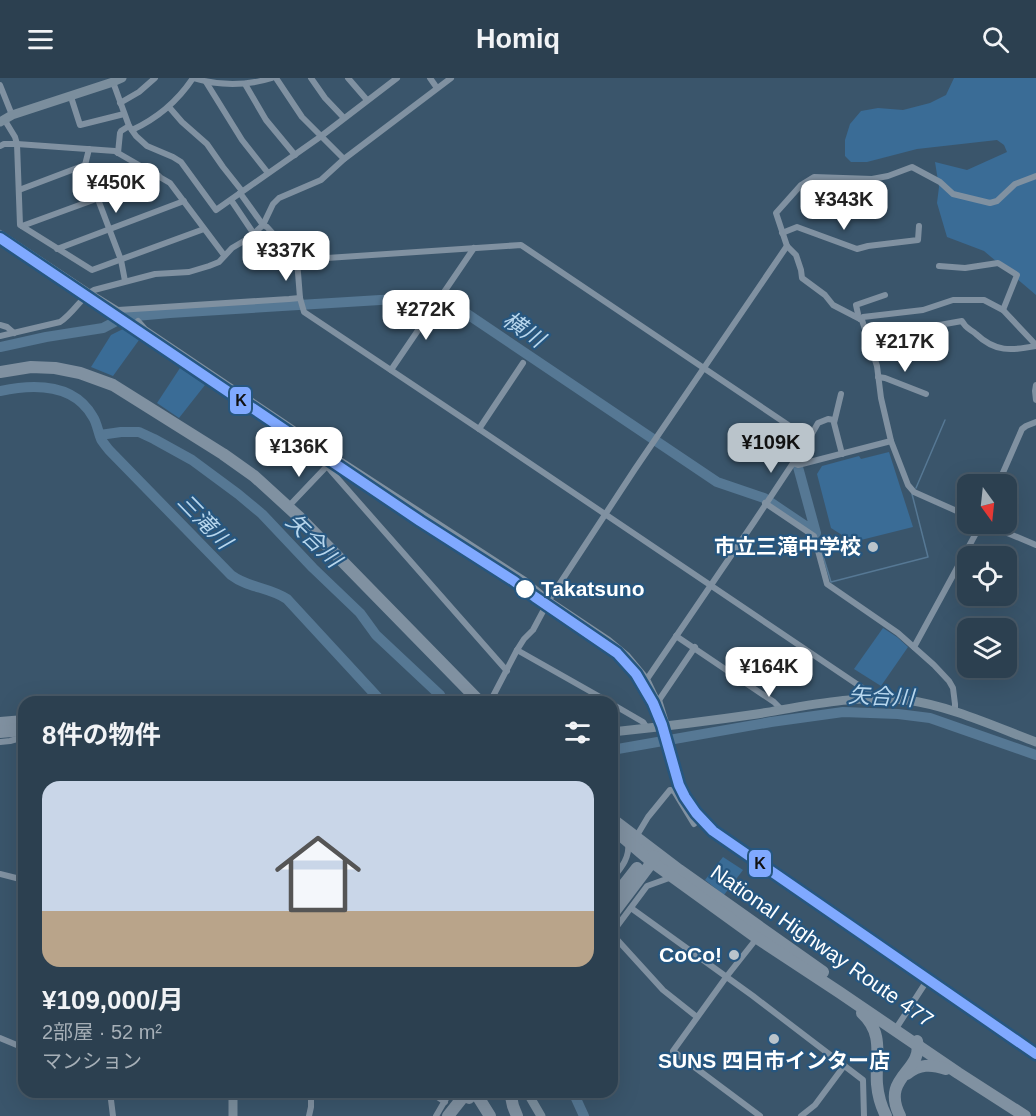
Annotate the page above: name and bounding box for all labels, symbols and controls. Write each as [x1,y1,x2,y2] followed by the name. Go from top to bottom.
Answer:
[24,23,57,56] icon: menu
[979,23,1012,56] icon: search
[476,24,560,54] text: Homiq
[74,163,158,214] pin: ¥450K
[87,171,145,193] text: ¥450K
[802,180,886,231] pin: ¥343K
[815,188,873,210] text: ¥343K
[244,231,328,282] pin: ¥337K
[257,239,315,261] text: ¥337K
[384,290,468,341] pin: ¥272K
[397,298,455,320] text: ¥272K
[498,307,551,353] water label: 横川
[863,322,947,373] pin: ¥217K
[876,330,934,352] text: ¥217K
[229,386,252,415] line badge: K
[235,392,247,409] text: K
[729,423,813,474] pin: ¥109K
[257,427,341,478] pin: ¥136K
[742,431,800,453] text: ¥109K
[270,435,328,457] text: ¥136K
[957,474,1017,534] north arrow
[957,474,1017,678] map controls
[173,489,238,555] water label: 三滝川
[281,508,348,574] water label: 矢合川
[714,535,861,558] place label: 市立三滝中学校
[866,540,880,554] marker: 市立三滝中学校
[957,546,1017,606] button: locate
[541,577,644,600] place label: Takatsuno
[514,578,536,600] marker: Takatsuno
[957,618,1017,678] button: layers
[727,647,811,698] pin: ¥164K
[740,655,798,677] text: ¥164K
[847,682,917,711] water label: 矢合川
[561,716,594,749] icon: filters
[42,720,160,750] text: 8件の物件
[264,820,372,928] icon: home
[748,849,772,878] line badge: K
[754,855,766,872] text: K
[707,860,938,1031] street label: National Highway Route 477
[659,943,722,966] place label: CoCo!
[727,948,741,962] marker: CoCo!
[42,985,184,1015] text: ¥109,000/月
[42,1021,162,1043] text: 2部屋 · 52 m²
[767,1032,781,1046] marker: SUNS 四日市インター店
[658,1049,890,1072] place label: SUNS 四日市インター店
[42,1050,142,1072] text: マンション

